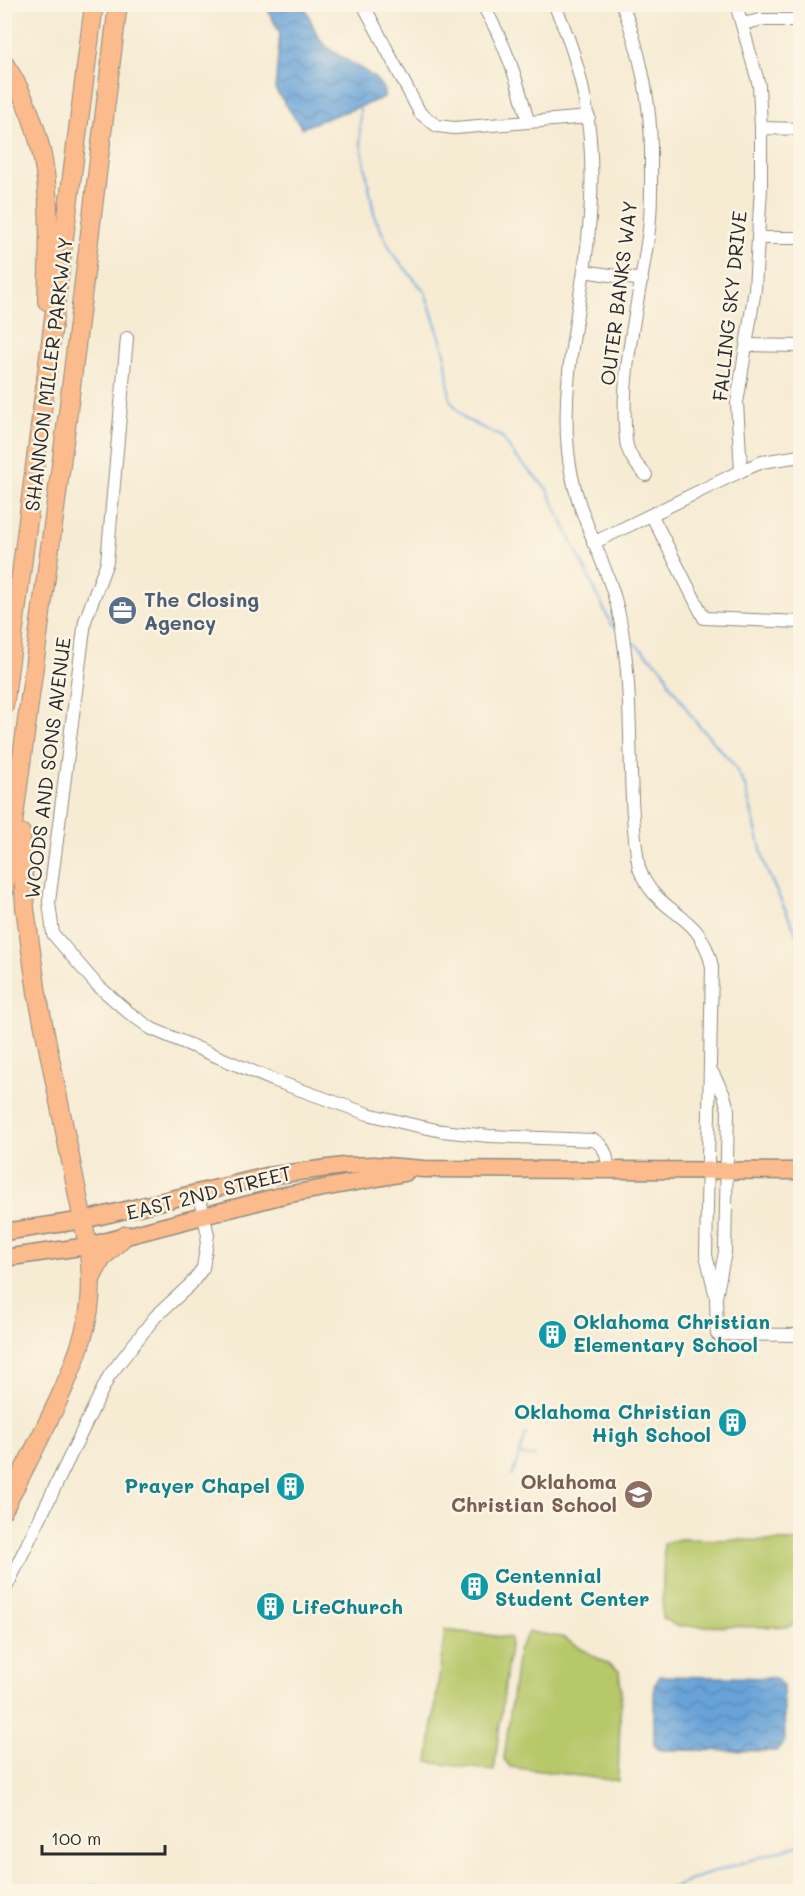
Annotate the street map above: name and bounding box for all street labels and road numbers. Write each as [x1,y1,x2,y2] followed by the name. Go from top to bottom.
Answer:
[594,199,642,387] street label: OUTER BANKS WAY
[706,210,752,402] street label: FALLING SKY DRIVE
[18,235,78,513] street label: SHANNON MILLER PARKWAY
[18,635,76,900] street label: WOODS AND SONS AVENUE
[123,1159,294,1225] street label: EAST 2ND STREET

